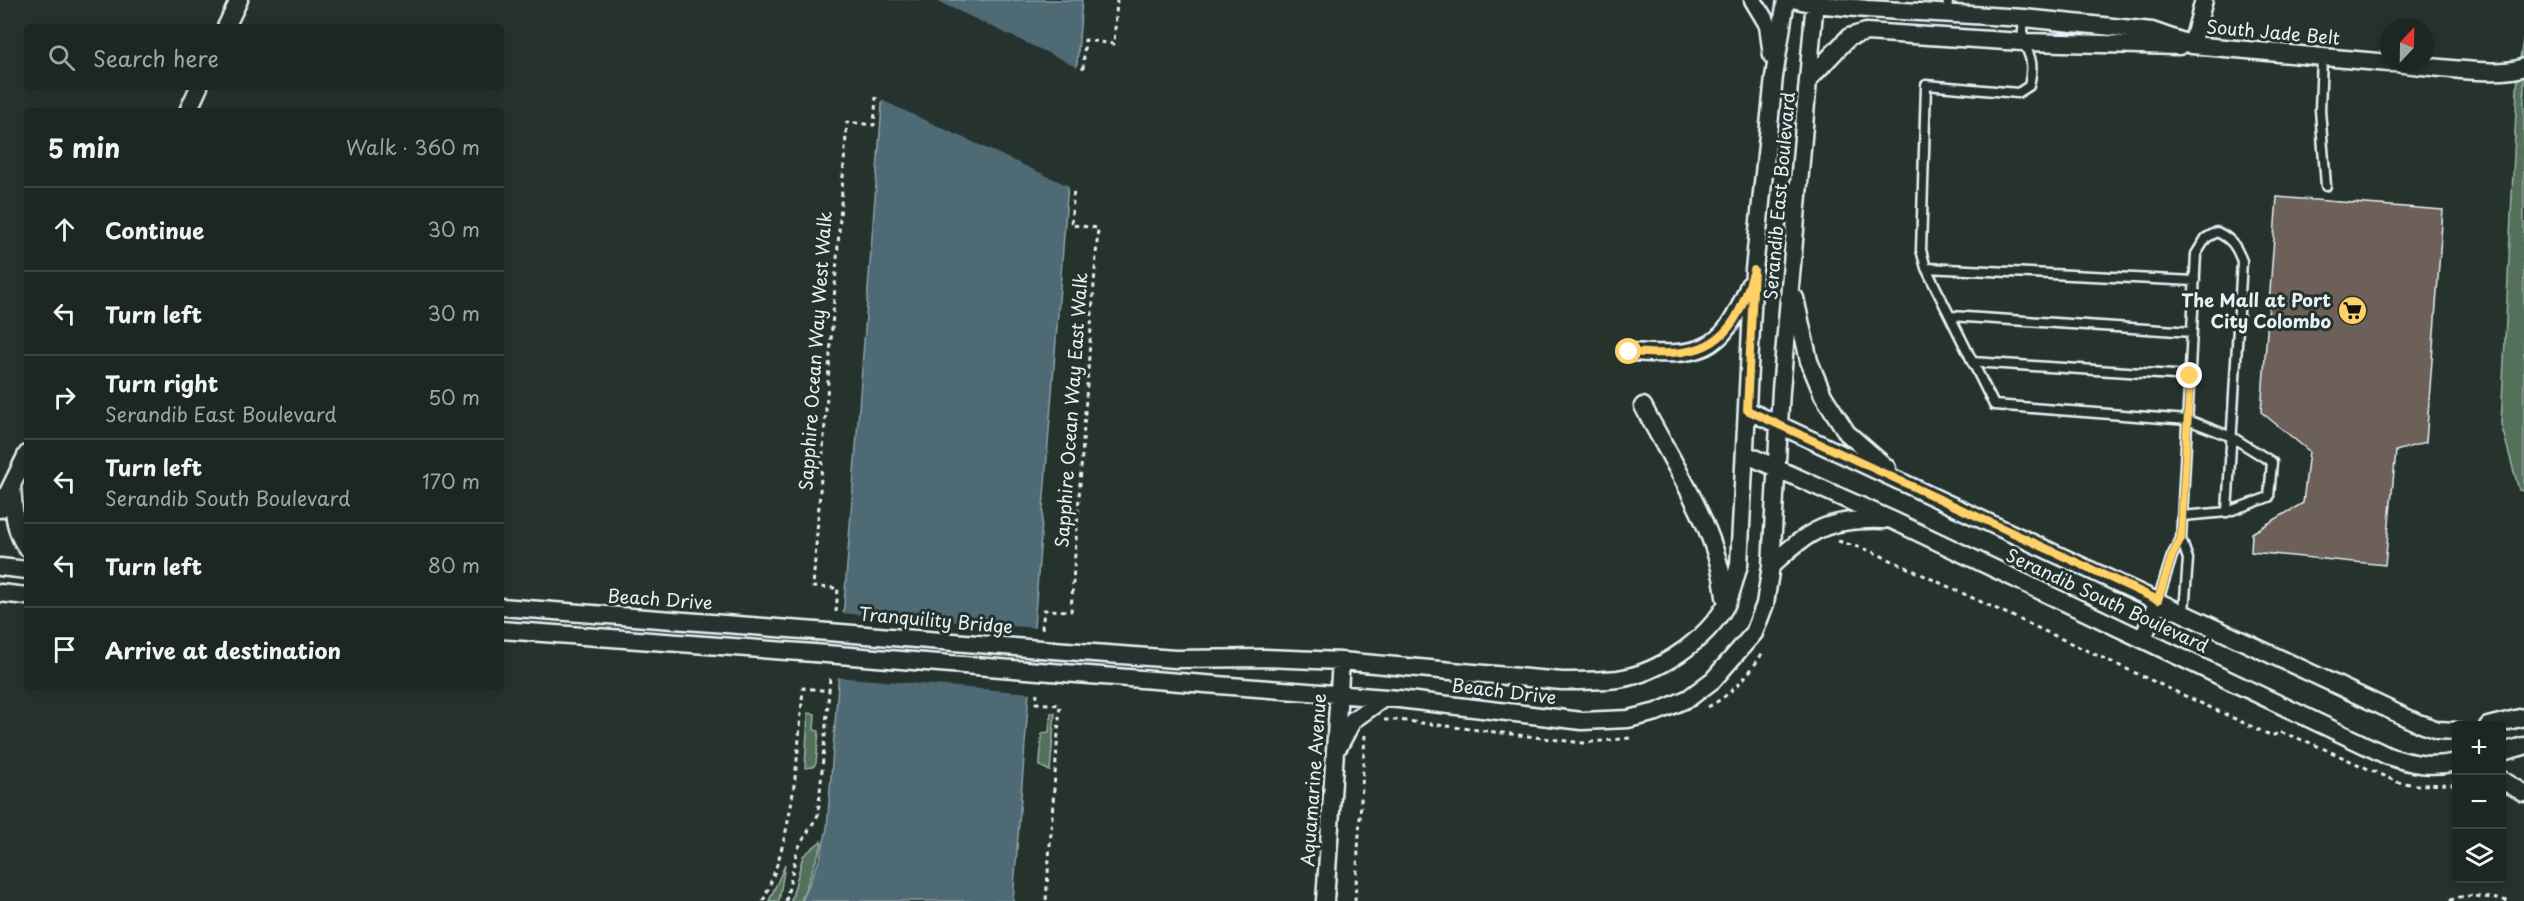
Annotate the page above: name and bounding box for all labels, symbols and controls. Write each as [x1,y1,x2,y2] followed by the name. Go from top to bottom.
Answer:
[2205,12,2341,51] street label: South Jade Belt
[2380,18,2434,72] north arrow
[24,24,504,90] search box
[45,41,78,74] icon: search
[93,41,219,74] text: Search here
[1756,91,1801,301] street label: Serandib East Boulevard
[48,128,120,167] text: 5 min
[346,132,480,162] text: Walk · 360 m
[791,210,838,492] street label: Sapphire Ocean Way West Walk
[48,213,81,246] icon: ahead
[105,213,204,246] text: Continue
[427,214,480,244] text: 30 m
[1047,271,1094,548] street label: Sapphire Ocean Way East Walk
[2181,286,2331,334] place label: The Mall at Port City Colombo
[2336,295,2368,327] supermarket icon: The Mall at Port City Colombo
[48,297,81,330] icon: left
[105,297,202,330] text: Turn left
[427,298,480,328] text: 30 m
[1615,338,1641,364] route start
[2176,362,2202,388] route end
[105,366,218,399] text: Turn right
[48,381,81,414] icon: right
[428,382,480,412] text: 50 m
[105,399,337,429] text: Serandib East Boulevard
[105,450,202,483] text: Turn left
[48,465,81,498] icon: left
[422,466,480,496] text: 170 m
[105,483,350,513] text: Serandib South Boulevard
[2002,541,2213,659] street label: Serandib South Boulevard
[48,549,81,582] icon: left
[105,549,202,582] text: Turn left
[428,550,480,580] text: 80 m
[607,581,714,616] street label: Beach Drive
[858,599,1014,640] street label: Tranquility Bridge
[48,633,81,666] icon: arrive
[105,633,341,666] text: Arrive at destination
[1450,671,1558,710] street label: Beach Drive
[1293,692,1332,867] street label: Aquamarine Avenue
[2452,721,2506,883] map controls
[2452,721,2506,775] button: +
[2452,775,2506,829] button: −
[2452,829,2506,883] button: layers

